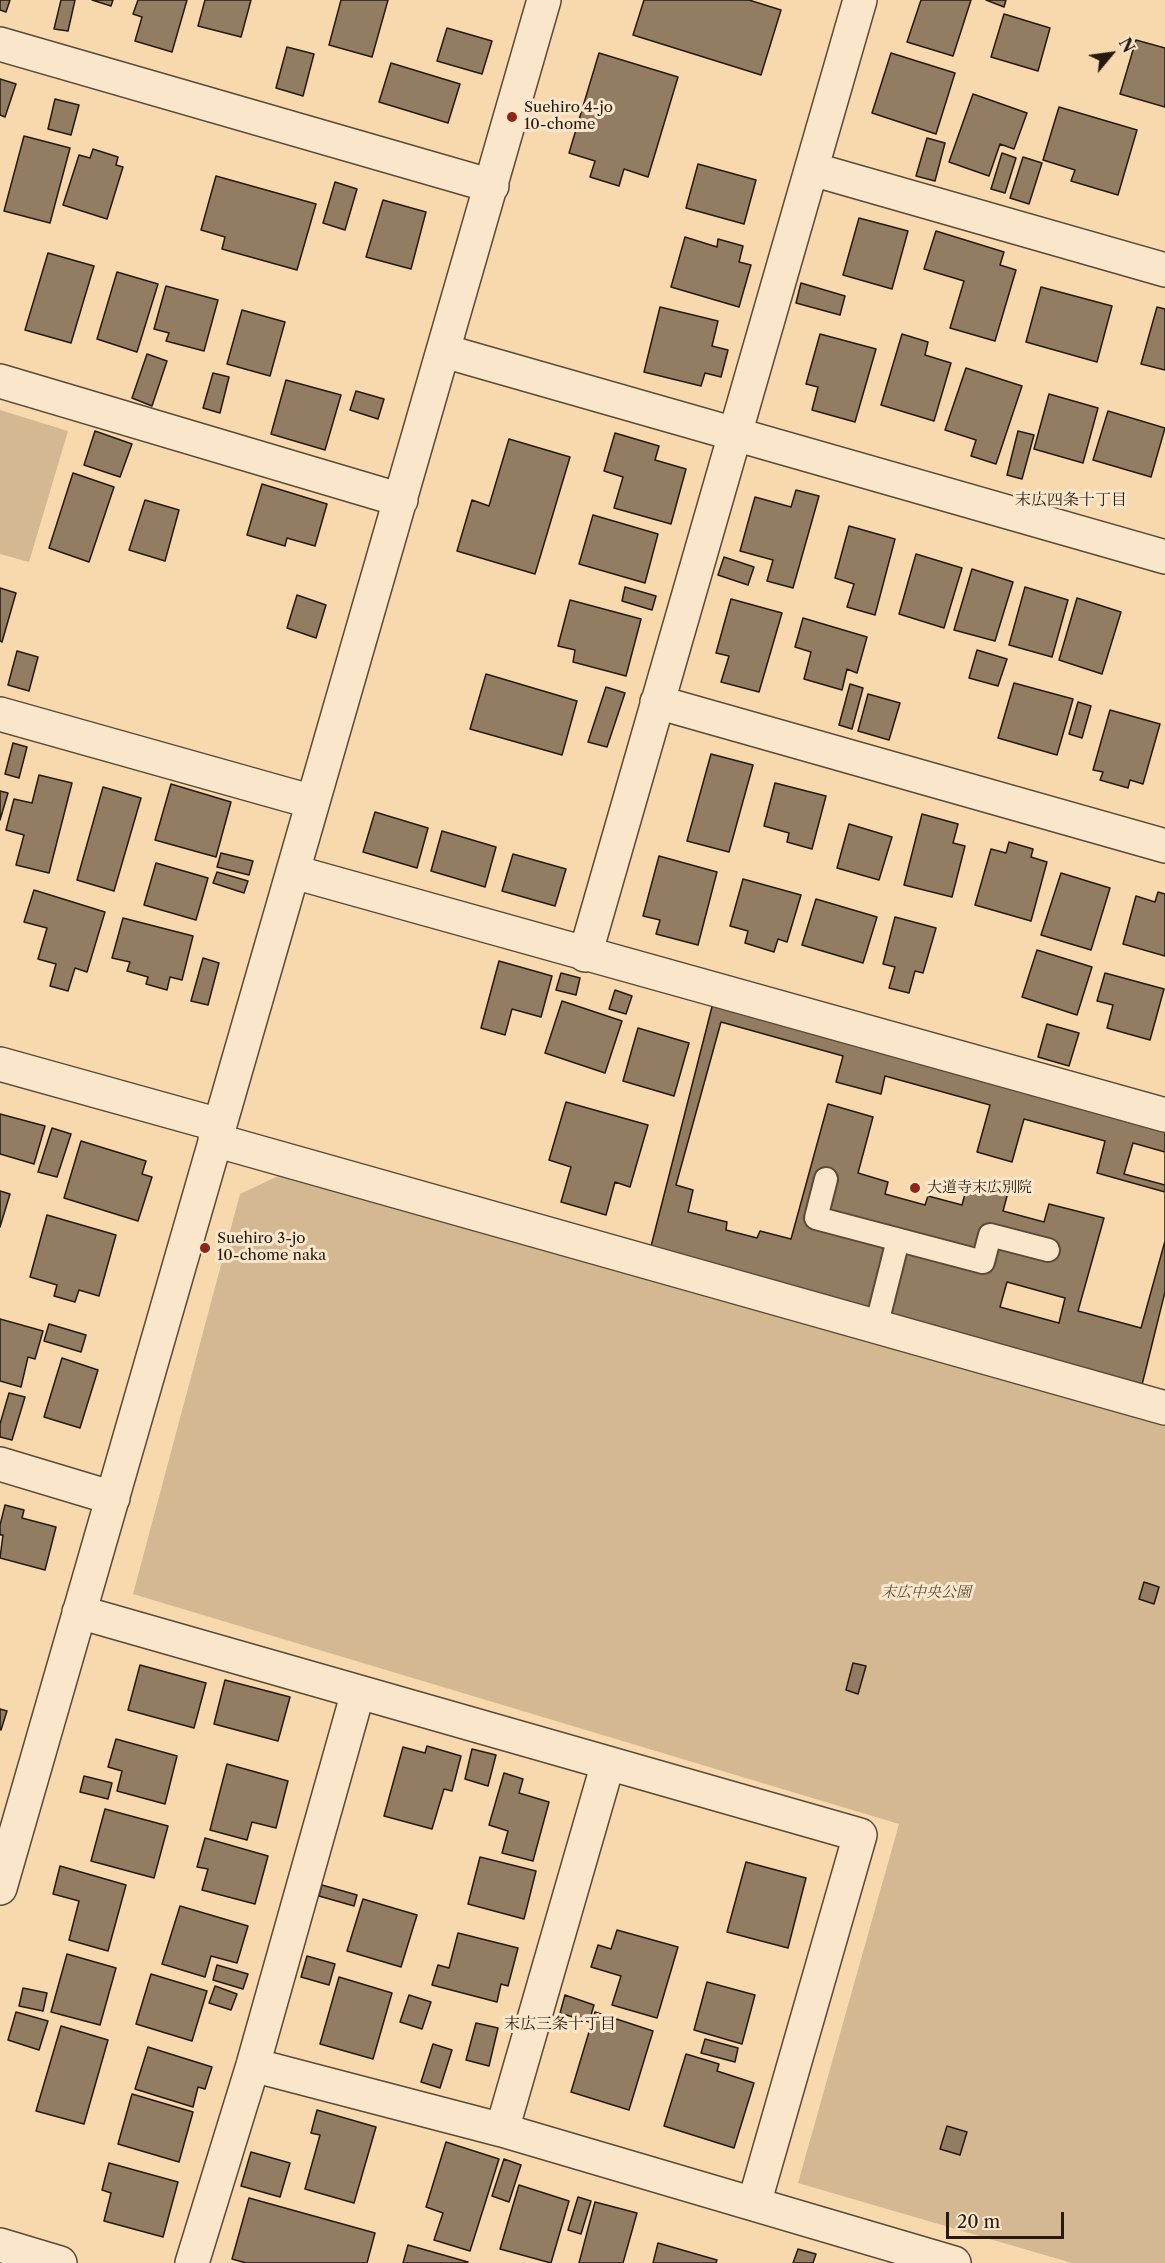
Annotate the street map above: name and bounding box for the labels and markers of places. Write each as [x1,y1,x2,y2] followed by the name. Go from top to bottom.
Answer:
[524,99,613,134] place label: Suehiro 4-jo 10-chome
[505,110,519,124] marker: Suehiro 4-jo 10-chome
[927,1179,1032,1197] place label: 大道寺末広別院
[908,1181,922,1195] marker: 大道寺末広別院
[217,1230,326,1265] place label: Suehiro 3-jo 10-chome naka
[198,1241,212,1255] marker: Suehiro 3-jo 10-chome naka

